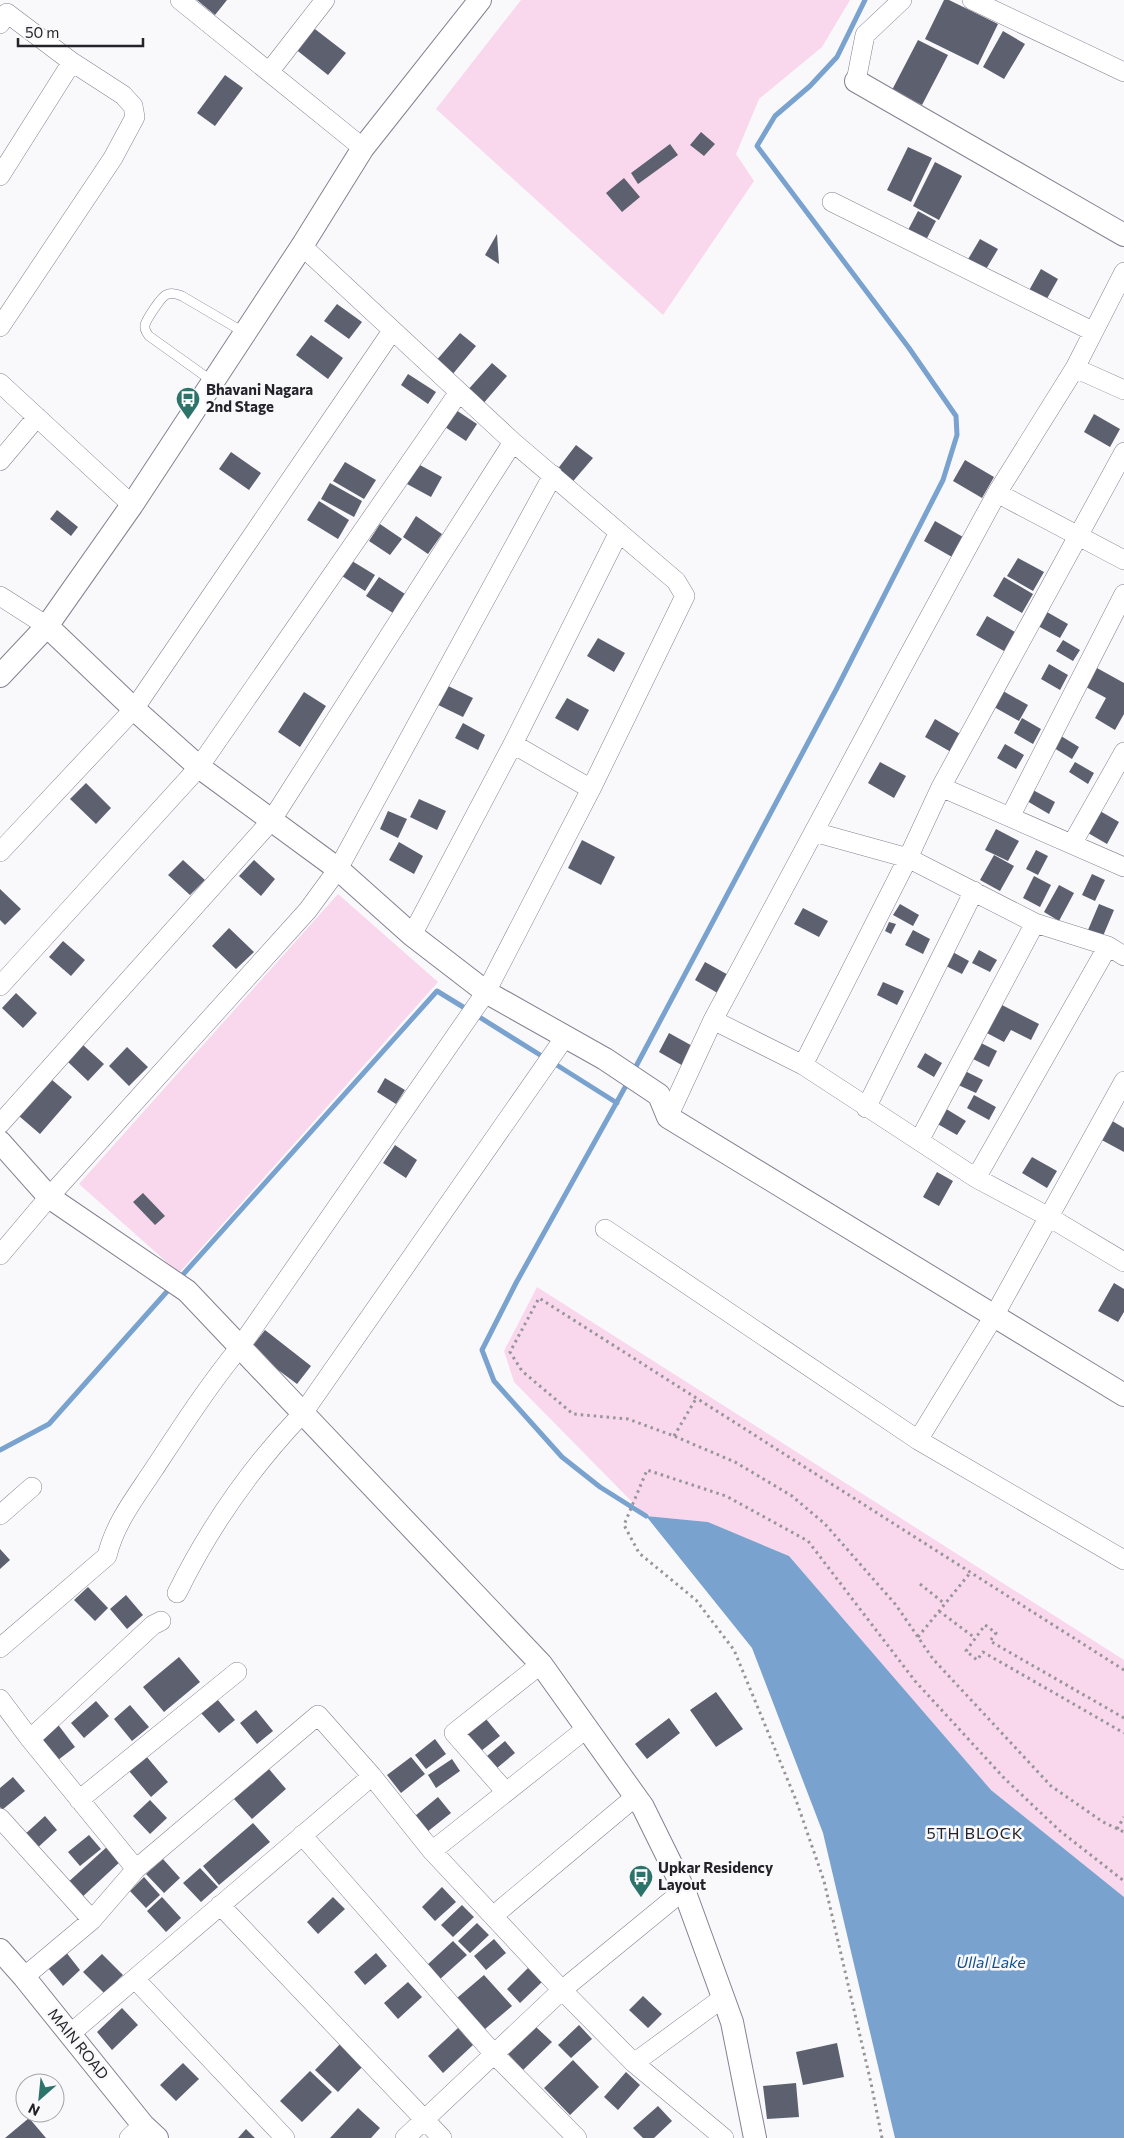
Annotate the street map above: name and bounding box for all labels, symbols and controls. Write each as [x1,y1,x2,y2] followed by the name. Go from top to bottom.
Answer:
[18,15,142,47] scale bar
[25,23,59,41] text: 50 m
[206,380,313,415] place label: Bhavani Nagara 2nd Stage
[175,386,201,420] bus stop icon: Bhavani Nagara 2nd Stage
[926,1823,1024,1842] district label: 5TH BLOCK
[658,1858,774,1893] place label: Upkar Residency Layout
[628,1864,654,1898] bus stop icon: Upkar Residency Layout
[956,1952,1026,1971] water label: Ullal Lake
[45,2004,113,2082] street label: MAIN ROAD
[15,2073,65,2123] north arrow
[25,2100,42,2120] text: N

